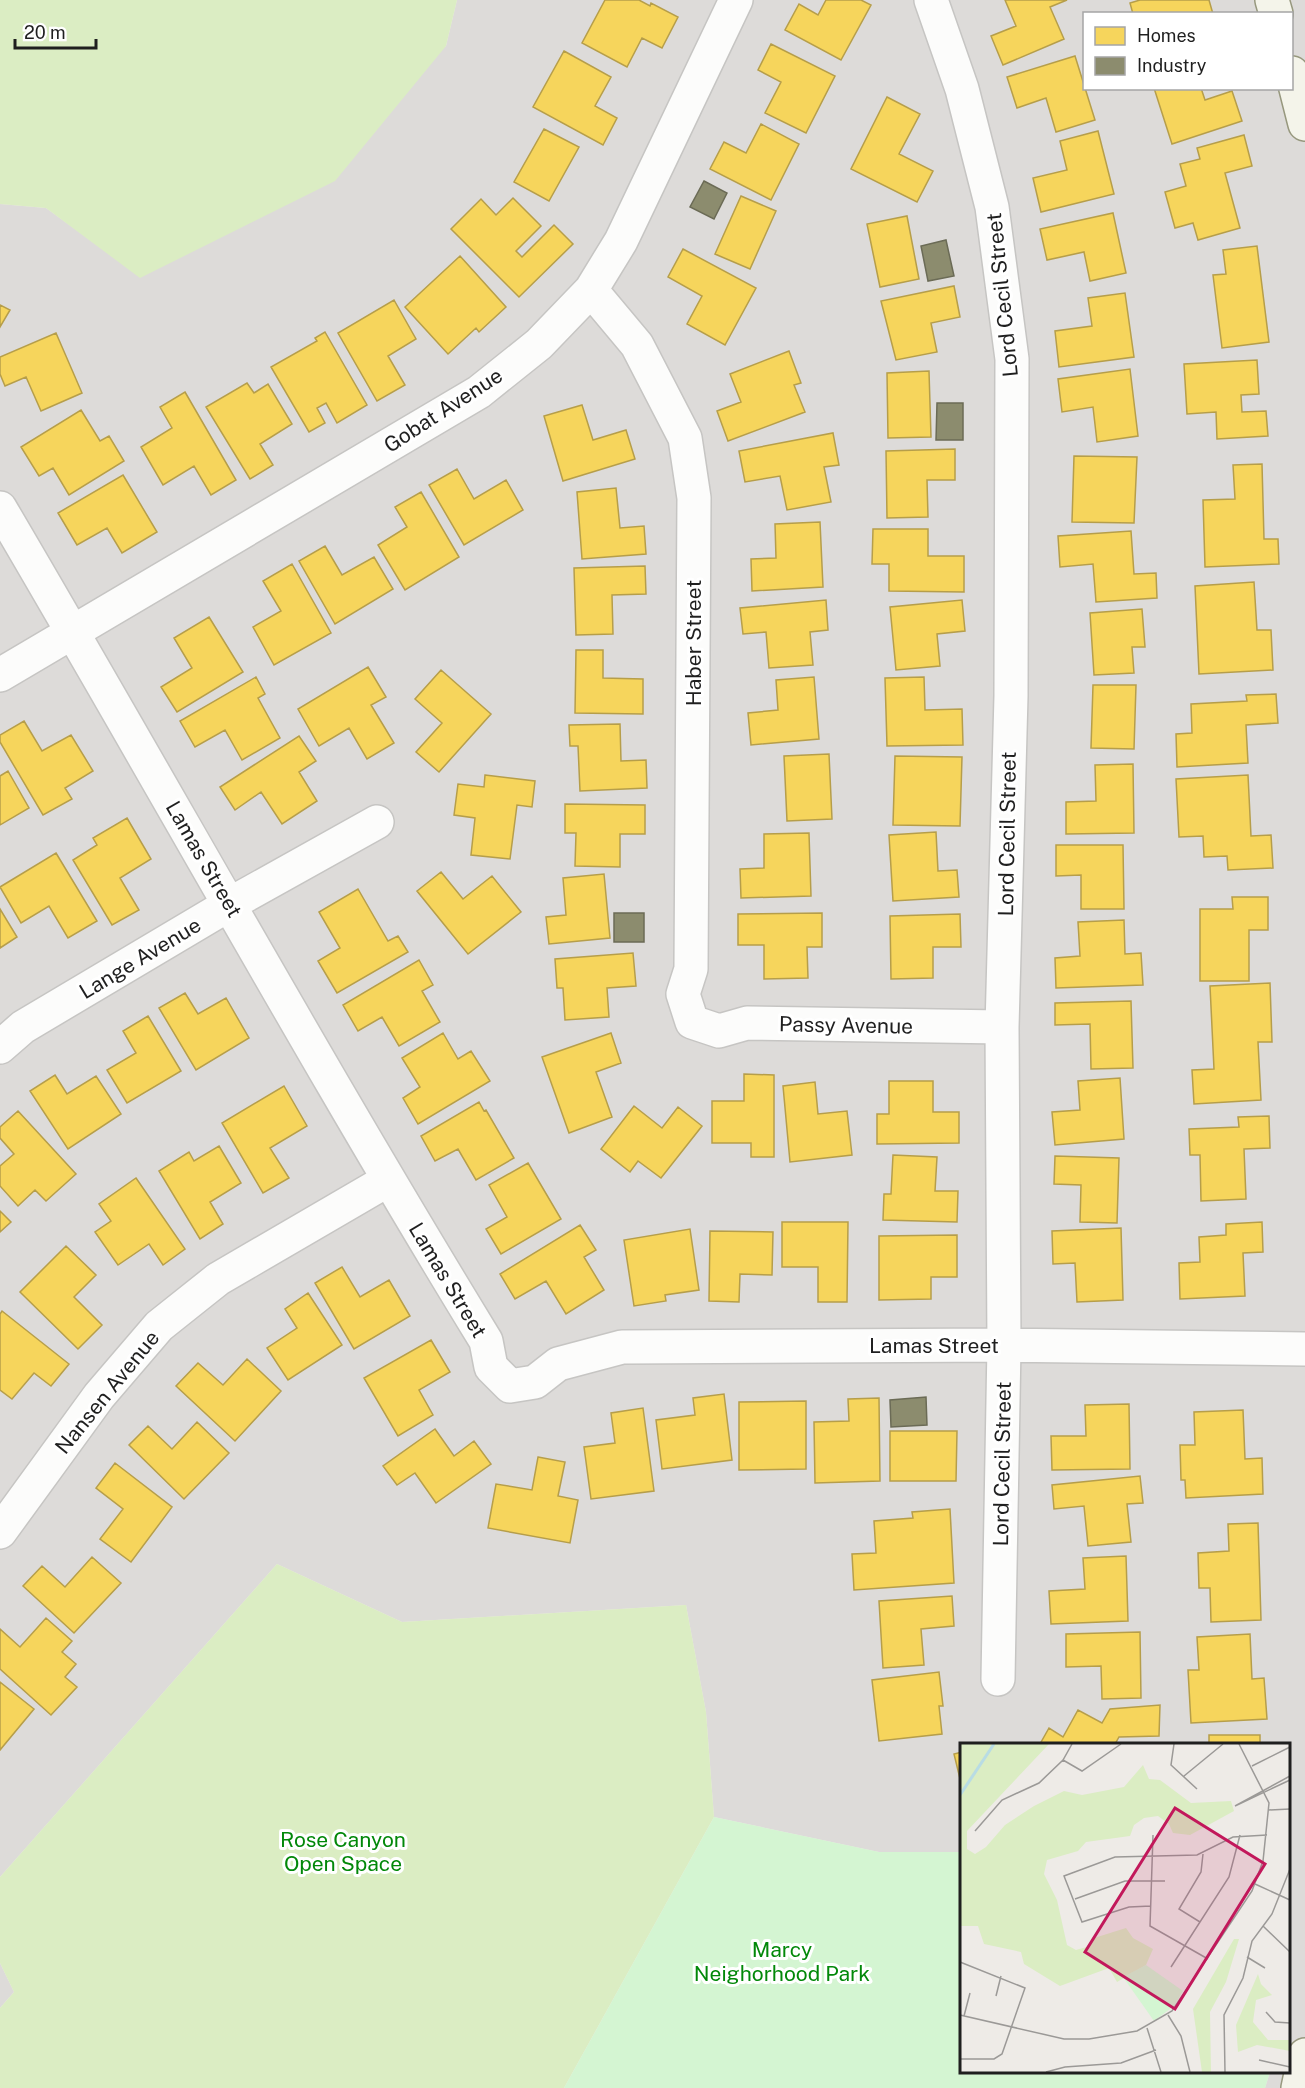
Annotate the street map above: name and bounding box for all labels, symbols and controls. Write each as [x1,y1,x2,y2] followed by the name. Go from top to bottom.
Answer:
[15,12,96,50] scale bar
[1083,12,1293,90] legend
[24,22,66,43] text: 20 m
[1137,25,1196,46] text: Homes
[1137,55,1207,76] text: Industry
[981,212,1023,378] street label: Lord Cecil Street
[379,362,507,458] street label: Gobat Avenue
[681,580,706,706] street label: Haber Street
[993,751,1021,917] street label: Lord Cecil Street
[161,796,247,922] street label: Lamas Street
[75,912,205,1004] street label: Lange Avenue
[779,1011,913,1039] street label: Passy Avenue
[404,1218,492,1342] street label: Lamas Street
[50,1325,164,1459] street label: Nansen Avenue
[869,1333,999,1358] street label: Lamas Street
[988,1381,1016,1547] street label: Lord Cecil Street
[960,1743,1290,2073] inset map
[280,1827,406,1876] park label: Rose Canyon Open Space
[694,1937,870,1986] park label: Marcy Neighorhood Park

